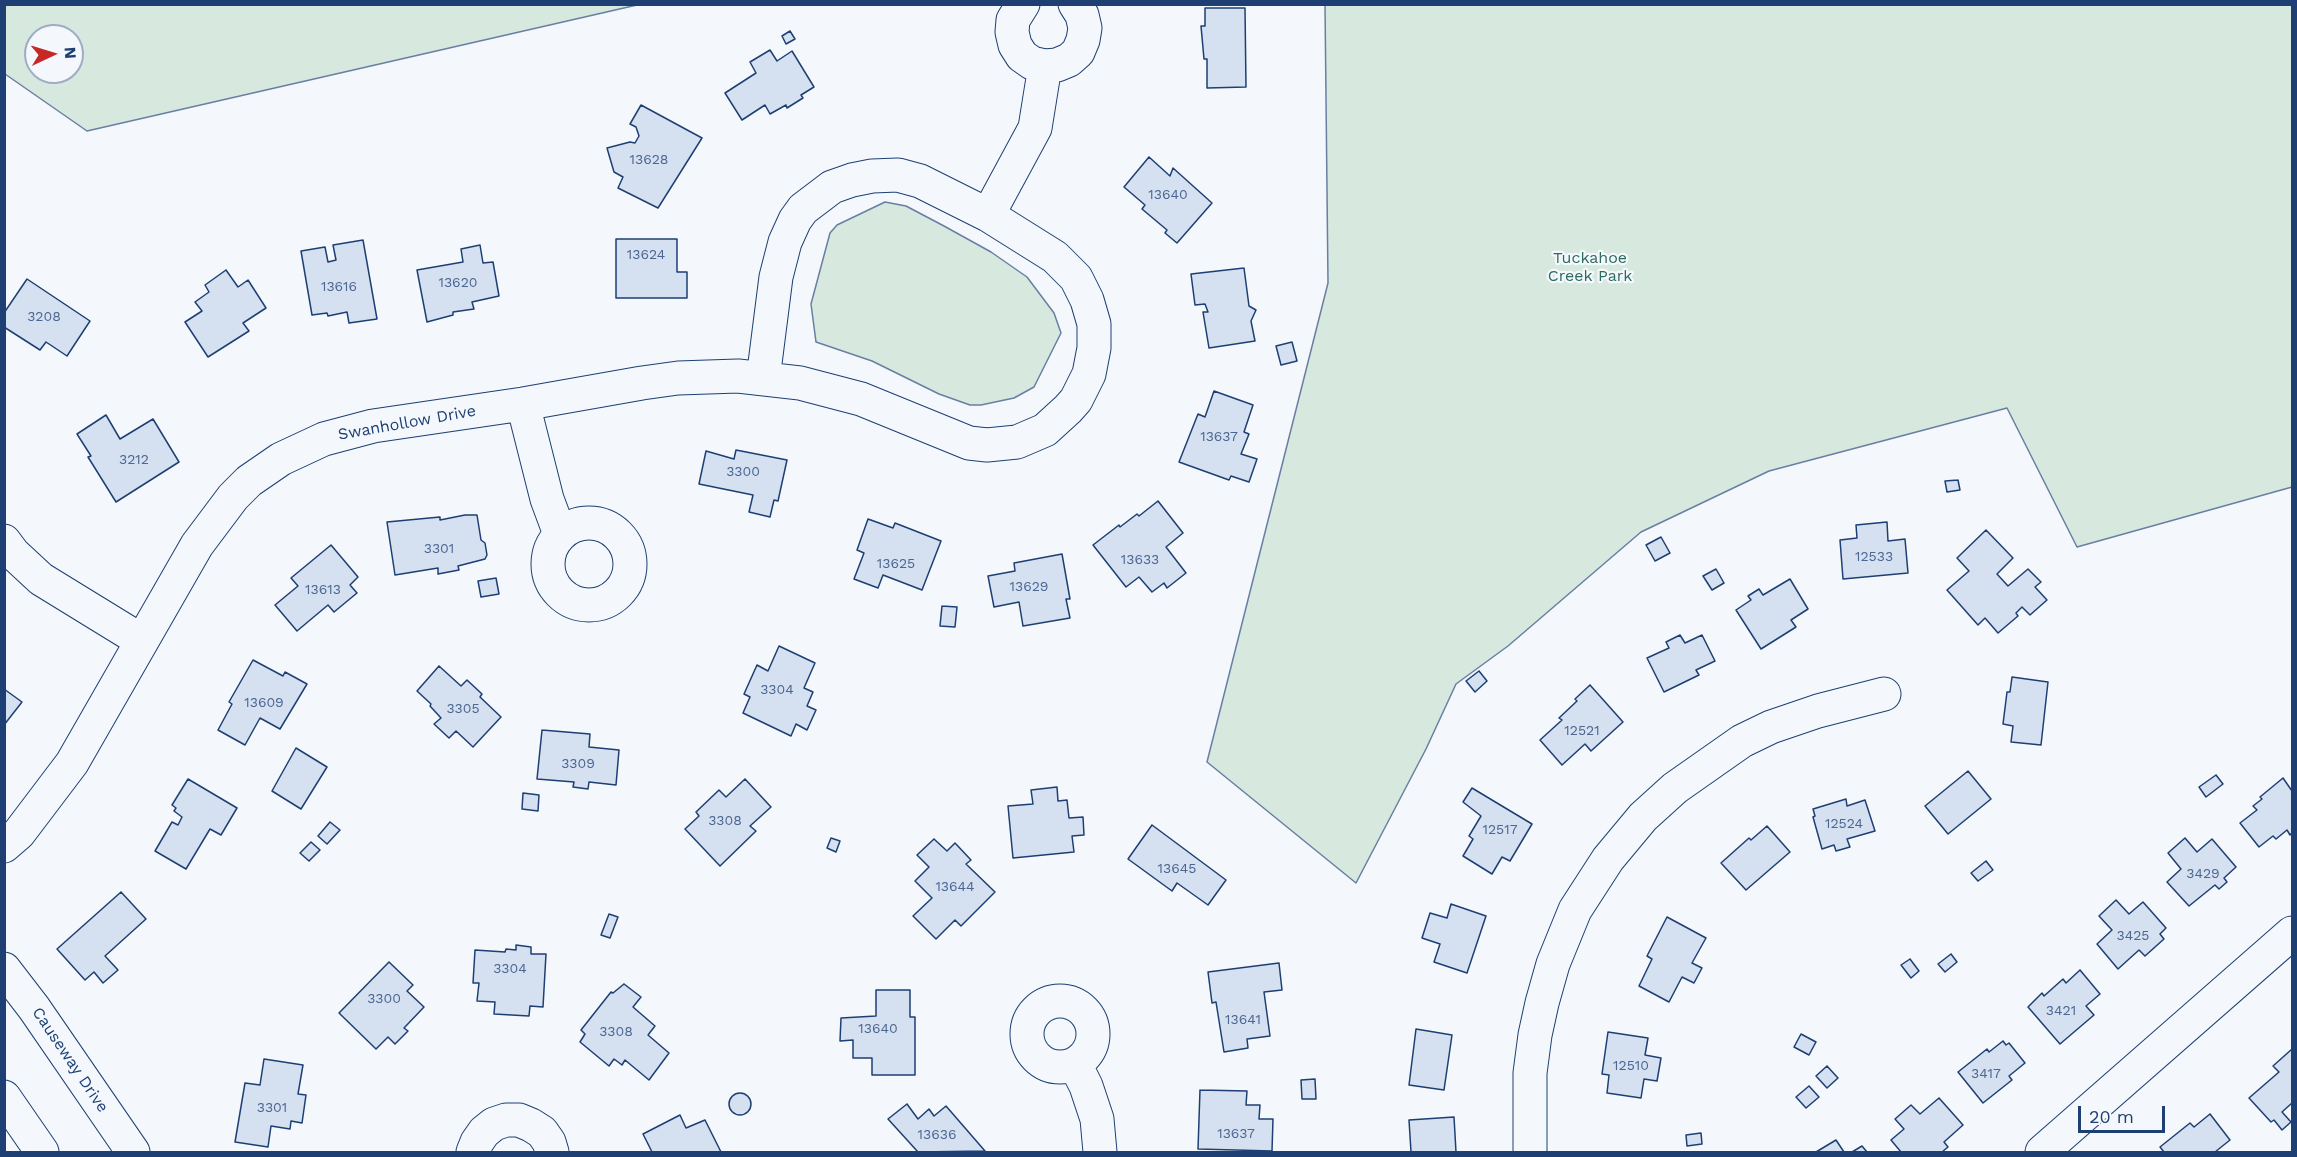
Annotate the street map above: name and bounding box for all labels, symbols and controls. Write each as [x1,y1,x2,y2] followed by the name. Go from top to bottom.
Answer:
[24,24,84,84] north arrow
[61,46,80,59] text: N
[630,152,668,168] house number: 13628
[1148,187,1188,203] house number: 13640
[627,247,665,263] house number: 13624
[1548,248,1632,286] park label: Tuckahoe Creek Park
[438,275,478,291] house number: 13620
[321,279,357,295] house number: 13616
[27,309,61,325] house number: 3208
[337,401,477,445] street label: Swanhollow Drive
[1200,429,1238,445] house number: 13637
[119,452,149,468] house number: 3212
[726,464,760,480] house number: 3300
[424,541,454,557] house number: 3301
[1855,549,1893,565] house number: 12533
[1121,552,1159,568] house number: 13633
[877,556,915,572] house number: 13625
[1010,579,1048,595] house number: 13629
[305,582,341,598] house number: 13613
[760,682,794,698] house number: 3304
[244,695,284,711] house number: 13609
[446,701,480,717] house number: 3305
[1564,723,1600,739] house number: 12521
[561,756,595,772] house number: 3309
[708,813,742,829] house number: 3308
[1825,816,1863,832] house number: 12524
[1482,822,1518,838] house number: 12517
[1158,861,1196,877] house number: 13645
[2186,866,2220,882] house number: 3429
[935,879,975,895] house number: 13644
[2116,928,2150,944] house number: 3425
[493,961,527,977] house number: 3304
[367,991,401,1007] house number: 3300
[2046,1003,2076,1019] house number: 3421
[28,1004,112,1116] street label: Causeway Drive
[1225,1012,1261,1028] house number: 13641
[858,1021,898,1037] house number: 13640
[599,1024,633,1040] house number: 3308
[1613,1058,1649,1074] house number: 12510
[1971,1066,2001,1082] house number: 3417
[2081,1094,2168,1132] scale bar
[257,1100,287,1116] house number: 3301
[2089,1106,2134,1127] text: 20 m
[1217,1126,1255,1142] house number: 13637
[918,1127,956,1143] house number: 13636

